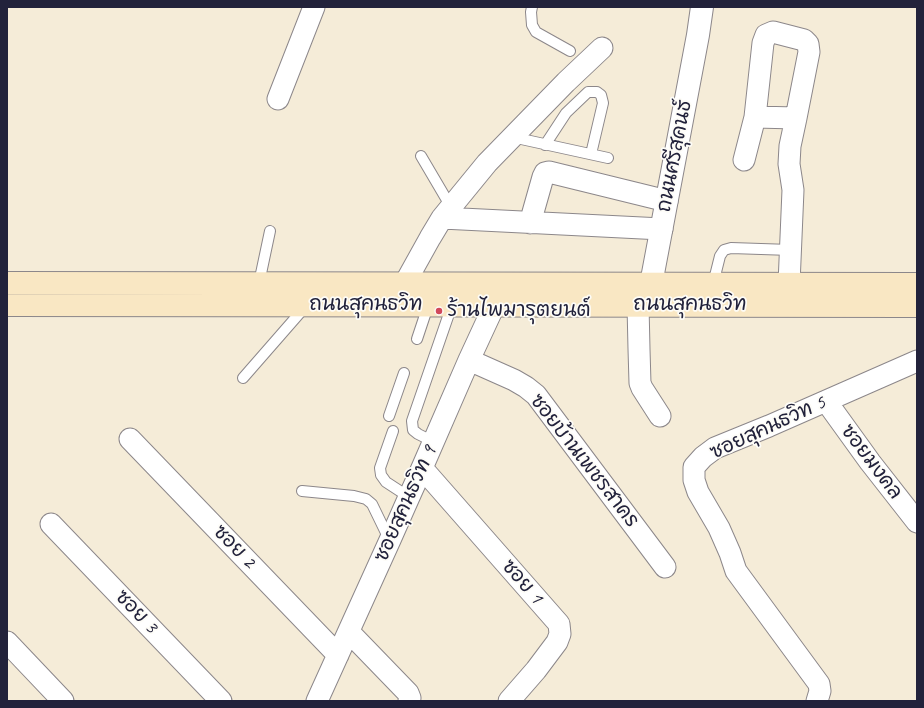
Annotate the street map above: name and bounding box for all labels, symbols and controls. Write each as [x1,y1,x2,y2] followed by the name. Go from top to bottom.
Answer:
[652,98,698,214] street label: ถนนศรีสุคนธ์
[309,293,423,317] street label: ถนนสุคนธวิท
[633,293,747,317] street label: ถนนสุคนธวิท
[447,299,591,323] place label: ร้านไพมารุตยนต์
[434,306,444,316] marker: ร้านไพมารุตยนต์
[525,390,643,532] street label: ซอยบ้านเพชรสาคร
[706,391,830,465] street label: ซอยสุคนธวิท 5
[835,420,907,504] street label: ซอยมงคล
[370,442,442,566] street label: ซอยสุคนธวิท 9
[208,520,260,574] street label: ซอย 2
[496,555,548,609] street label: ซอย 1
[110,585,162,639] street label: ซอย 3

